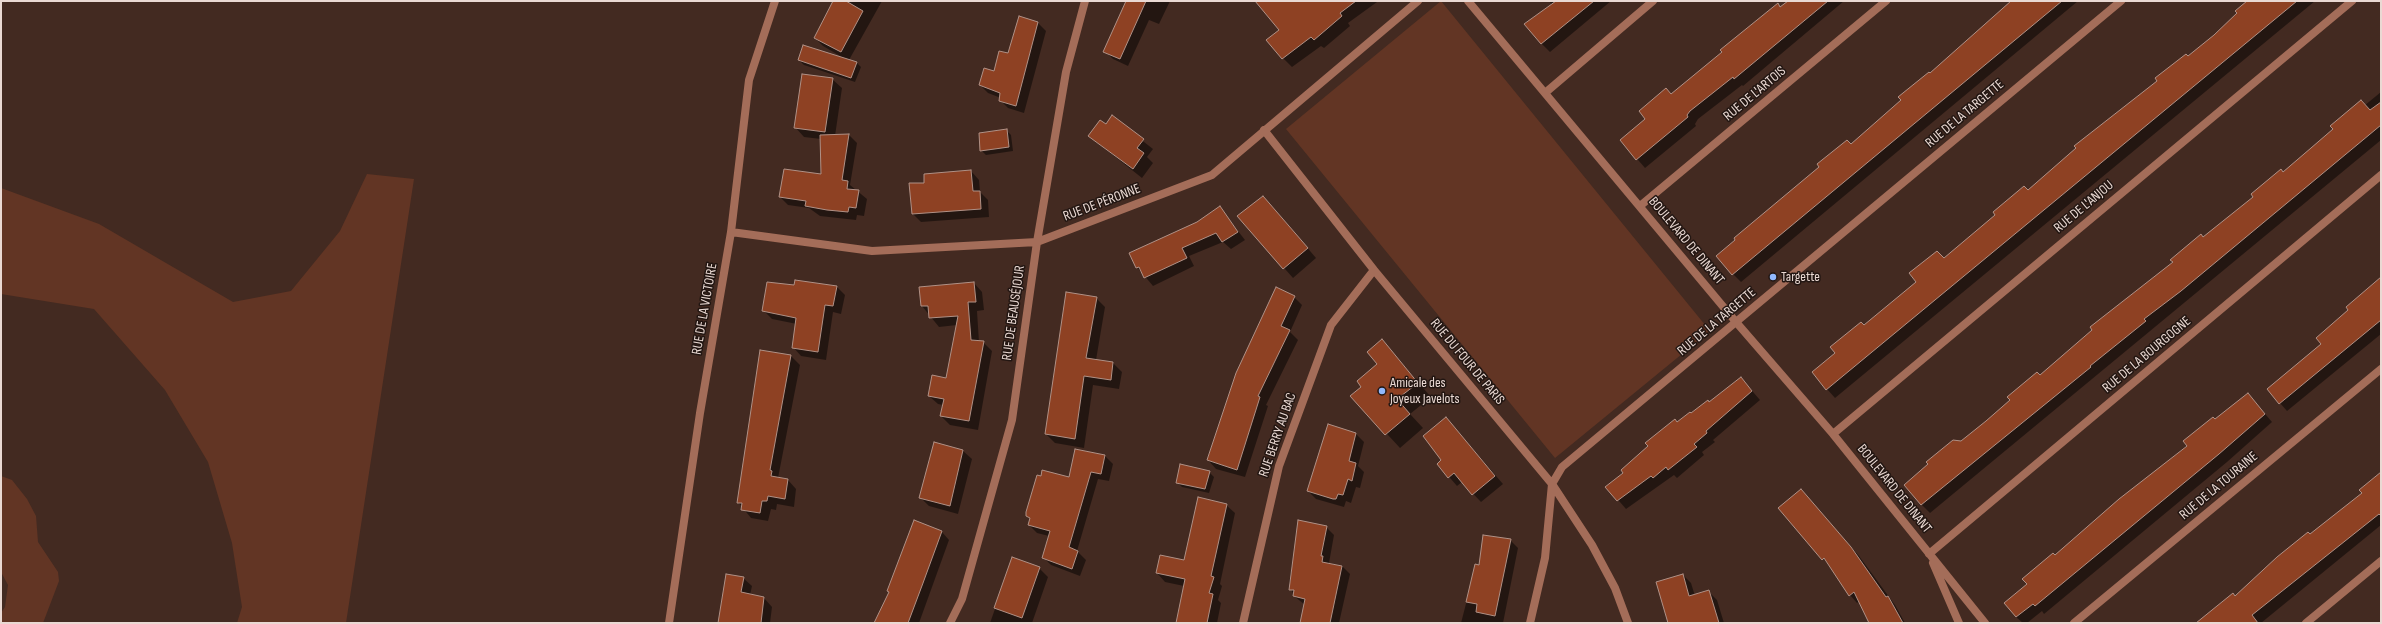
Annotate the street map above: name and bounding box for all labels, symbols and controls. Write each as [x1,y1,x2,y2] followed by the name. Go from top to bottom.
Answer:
[1720,63,1790,125] street label: RUE DE L'ARTOIS
[1922,76,2008,152] street label: RUE DE LA TARGETTE
[2051,177,2117,237] street label: RUE DE L'ANJOU
[1061,181,1143,225] street label: RUE DE PÉRONNE
[1645,194,1727,288] street label: BOULEVARD DE DINANT
[689,262,721,356] street label: RUE DE LA VICTOIRE
[999,264,1029,362] street label: RUE DE BEAUSÉJOUR
[1781,269,1820,285] place label: Targette
[1768,272,1778,282] marker: Targette
[1674,284,1760,360] street label: RUE DE LA TARGETTE
[2099,313,2195,397] street label: RUE DE LA BOURGOGNE
[1426,316,1508,408] street label: RUE DU FOUR DE PARIS
[1390,375,1460,408] place label: Amicale des Joyeux Javelots
[1377,386,1387,396] marker: Amicale des Joyeux Javelots
[1256,391,1300,479] street label: RUE BERRY AU BAC
[1853,441,1935,537] street label: BOULEVARD DE DINANT
[2176,448,2262,524] street label: RUE DE LA TOURAINE

